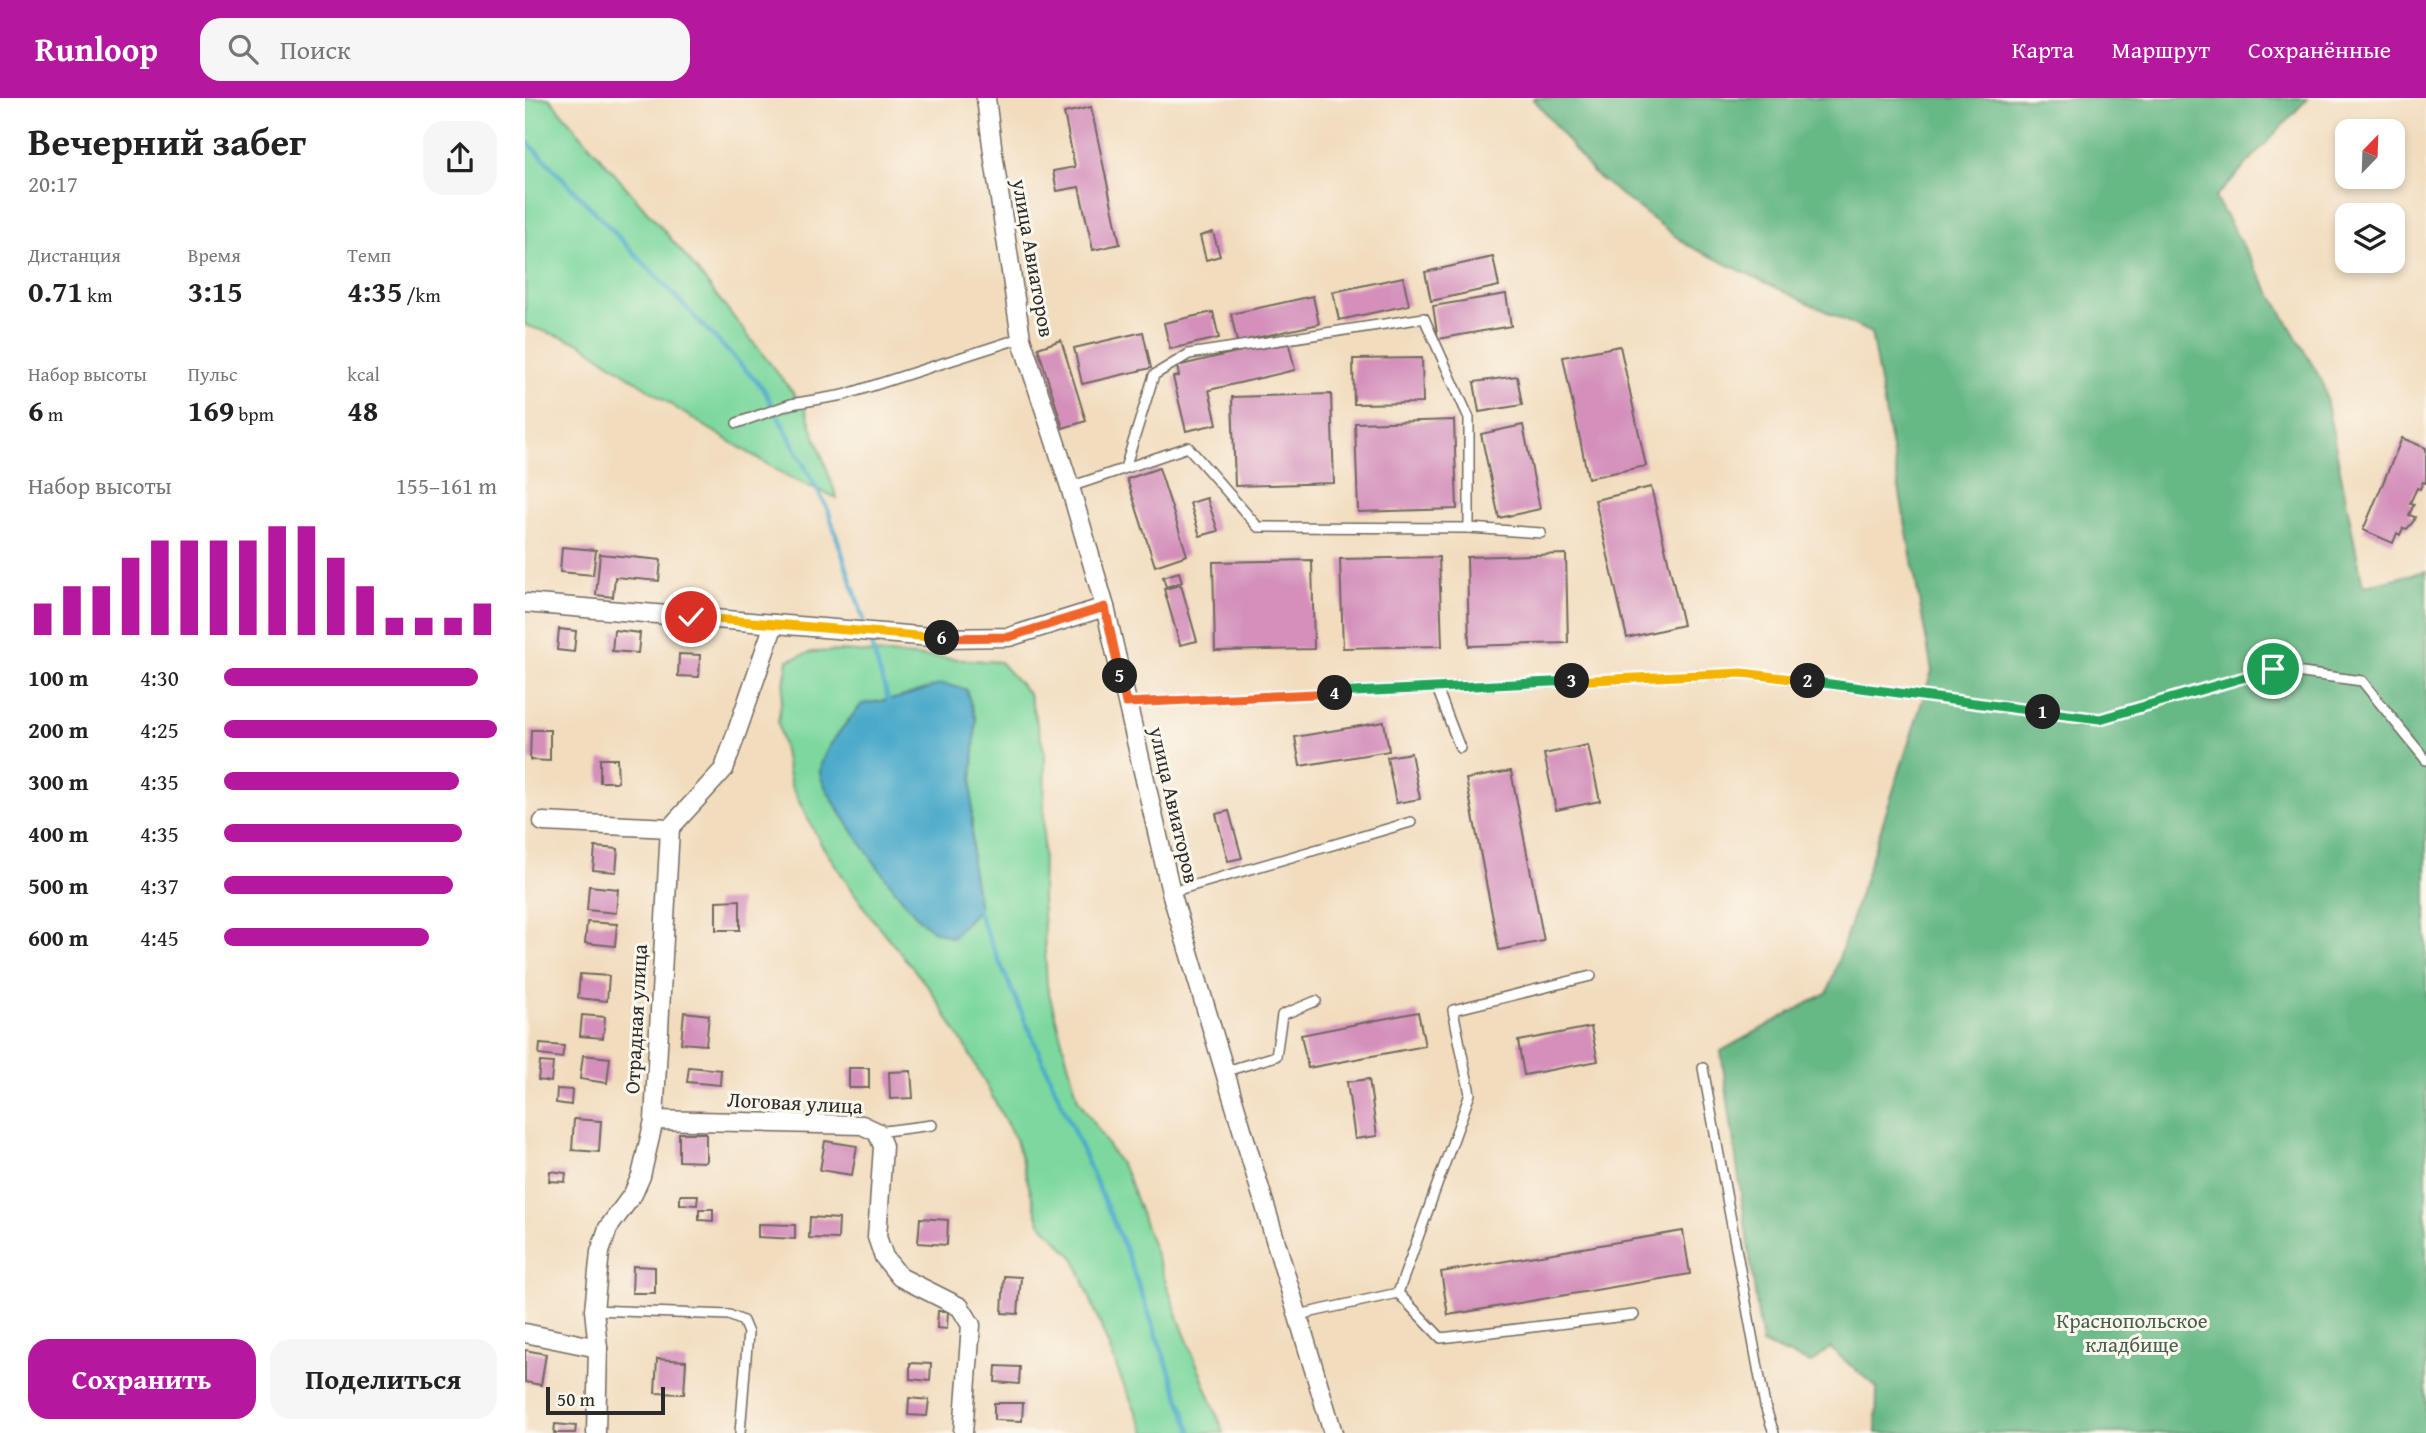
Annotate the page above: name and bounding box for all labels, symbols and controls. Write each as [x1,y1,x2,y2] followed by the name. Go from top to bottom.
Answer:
[200,18,690,81] search box
[35,25,158,73] text: Runloop
[224,30,262,68] icon: search
[280,30,351,69] text: Поиск
[2012,32,2074,67] text: Карта
[2112,32,2210,67] text: Маршрут
[2248,32,2391,67] text: Сохранённые
[28,113,306,169] text: Вечерний забег
[2335,119,2405,189] north arrow
[2335,119,2405,273] map controls
[423,121,497,195] button: share
[28,167,78,200] text: 20:17
[1004,175,1063,339] street label: улица Авиаторов
[2335,203,2405,273] button: layers
[28,241,121,269] text: Дистанция
[188,241,241,269] text: Время
[347,241,391,269] text: Темп
[28,269,83,313] text: 0.71
[188,269,243,313] text: 3:15
[347,269,402,313] text: 4:35
[83,281,112,309] text: km
[402,281,441,309] text: /km
[28,360,147,388] text: Набор высоты
[188,360,237,388] text: Пульс
[347,360,380,388] text: kcal
[28,388,44,432] text: 6
[188,388,234,432] text: 169
[347,388,378,432] text: 48
[44,400,63,428] text: m
[234,400,274,428] text: bpm
[28,469,172,502] text: Набор высоты
[396,469,497,502] text: 155–161 m
[661,587,721,647] pin
[672,598,710,636] icon: check
[925,620,959,656] pin: 6
[937,623,946,651] text: 6
[2243,639,2303,699] pin
[2254,650,2292,688] icon: arrive
[1103,658,1137,694] pin: 5
[28,661,89,694] text: 100 m
[140,661,179,694] text: 4:30
[1115,661,1124,689] text: 5
[1555,664,1589,698] pin: 3
[1791,664,1825,698] pin: 2
[1567,666,1576,694] text: 3
[1803,666,1812,694] text: 2
[1317,676,1353,710] pin: 4
[1330,678,1339,706] text: 4
[2025,694,2061,730] pin: 1
[2038,697,2047,725] text: 1
[28,713,89,746] text: 200 m
[140,713,179,746] text: 4:25
[1141,723,1208,886] street label: улица Авиаторов
[28,765,89,798] text: 300 m
[140,765,179,798] text: 4:35
[28,817,89,850] text: 400 m
[140,817,179,850] text: 4:35
[28,869,89,902] text: 500 m
[140,869,179,902] text: 4:37
[28,921,89,954] text: 600 m
[140,921,179,954] text: 4:45
[616,943,655,1095] street label: Отрадная улица
[726,1083,864,1122] street label: Логовая улица
[2056,1305,2208,1360] park label: Краснопольское кладбище
[28,1339,256,1419] button: Сохранить
[270,1339,497,1419] button: Поделиться
[546,1384,665,1416] scale bar
[557,1385,595,1413] text: 50 m

